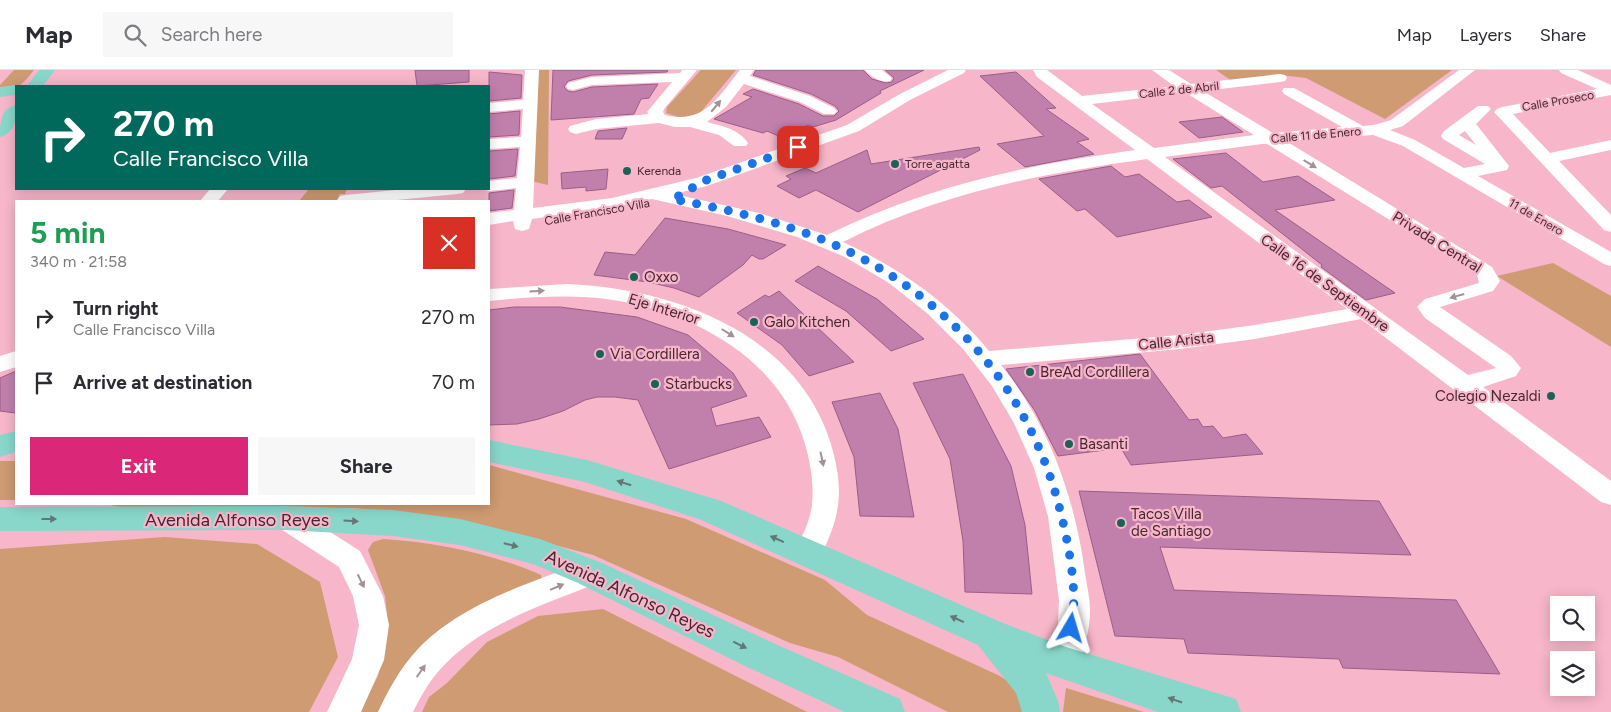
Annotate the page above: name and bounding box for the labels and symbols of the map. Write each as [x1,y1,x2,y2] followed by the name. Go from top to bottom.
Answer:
[1138,79,1220,101] street label: Calle 2 de Abril
[1521,88,1595,114] street label: Calle Proseco
[711,100,722,113] one-way arrow
[1270,124,1362,146] street label: Calle 11 de Enero
[777,126,819,168] pin
[905,157,970,171] place label: Torre agatta
[889,158,901,170] marker: Torre agatta
[1303,160,1316,169] one-way arrow
[637,164,681,178] place label: Kerenda
[621,165,633,177] marker: Kerenda
[543,196,651,228] street label: Calle Francisco Villa
[1506,196,1566,238] street label: 11 de Enero
[1389,207,1485,277] street label: Privada Central
[1257,230,1393,336] street label: Calle 16 de Septiembre
[644,268,679,286] place label: Oxxo
[628,271,640,283] marker: Oxxo
[530,287,546,295] one-way arrow
[626,290,702,328] street label: Eje Interior
[1449,292,1464,300] one-way arrow
[764,313,850,331] place label: Galo Kitchen
[748,316,760,328] marker: Galo Kitchen
[1137,328,1215,354] street label: Calle Arista
[721,329,734,338] one-way arrow
[610,345,700,363] place label: Via Cordillera
[594,348,606,360] marker: Via Cordillera
[1040,363,1149,381] place label: BreAd Cordillera
[1024,366,1036,378] marker: BreAd Cordillera
[665,375,732,393] place label: Starbucks
[649,378,661,390] marker: Starbucks
[1435,387,1541,405] place label: Colegio Nezaldi
[1545,390,1557,402] marker: Colegio Nezaldi
[1079,435,1128,453] place label: Basanti
[1063,438,1075,450] marker: Basanti
[818,451,826,466] one-way arrow
[617,479,632,487] one-way arrow
[1131,505,1212,540] place label: Tacos Villa de Santiago
[145,509,329,531] street label: Avenida Alfonso Reyes
[41,515,57,523] one-way arrow
[343,517,359,525] one-way arrow
[1115,517,1127,529] marker: Tacos Villa de Santiago
[770,535,784,543] one-way arrow
[504,541,519,549] one-way arrow
[542,545,718,643] street label: Avenida Alfonso Reyes
[357,574,365,588] one-way arrow
[550,583,565,591] one-way arrow
[1044,601,1096,653] position arrow
[950,615,964,623] one-way arrow
[733,641,747,649] one-way arrow
[416,664,426,678] one-way arrow
[1167,696,1182,704] one-way arrow

